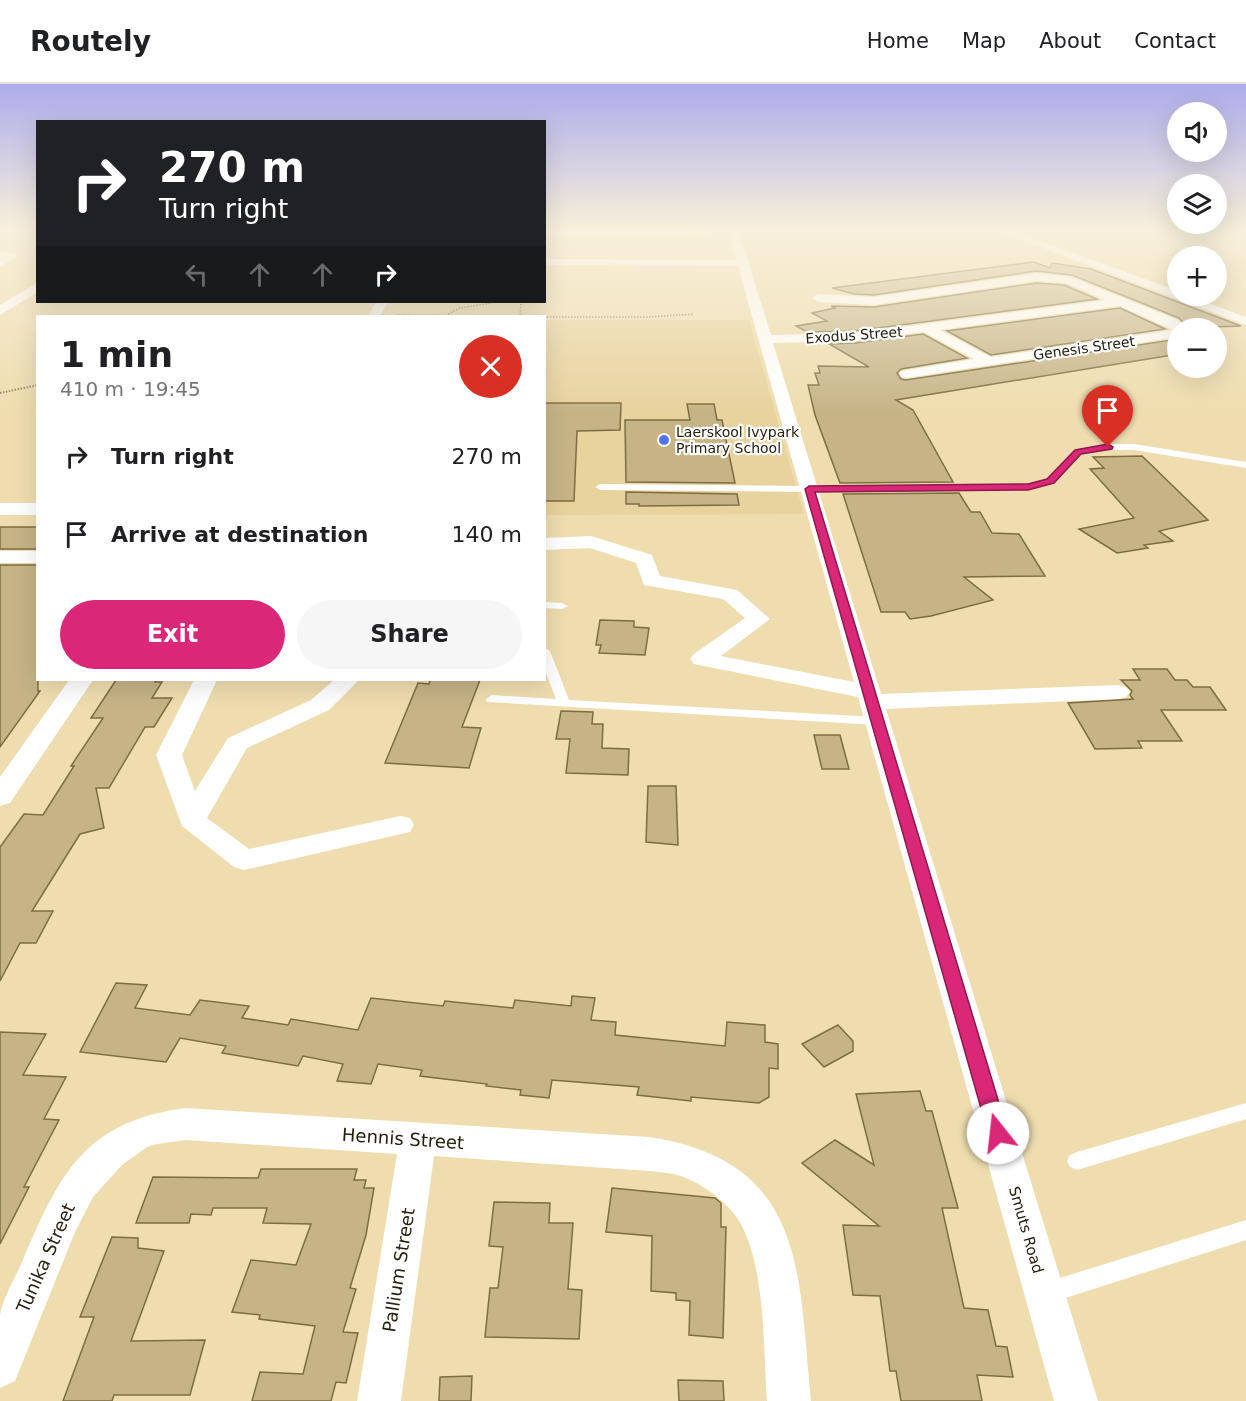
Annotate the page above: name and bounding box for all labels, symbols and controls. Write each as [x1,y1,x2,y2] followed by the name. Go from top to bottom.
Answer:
[30,25,151,58] text: Routely
[867,29,929,53] text: Home
[962,29,1006,53] text: Map
[1039,29,1101,53] text: About
[1134,29,1216,53] text: Contact
[1167,102,1227,378] map controls
[1167,102,1227,162] button: sound
[159,143,305,192] text: 270 m
[60,144,138,222] icon: right
[1167,174,1227,234] button: layers
[159,193,288,224] text: Turn right
[1167,246,1227,306] button: +
[180,258,213,291] icon: left
[243,258,276,291] icon: ahead
[306,258,339,291] icon: ahead
[369,258,402,291] icon: right
[1167,318,1227,378] button: −
[805,324,904,346] street label: Exodus Street
[1032,333,1136,363] street label: Genesis Street
[60,334,173,375] text: 1 min
[459,335,522,398] button: close
[60,377,201,401] text: 410 m · 19:45
[1082,385,1133,447] pin
[1091,394,1124,427] icon: arrive
[676,424,800,456] place label: Laerskool Ivypark Primary School
[657,433,671,447] marker: Laerskool Ivypark Primary School
[60,440,93,473] icon: right
[111,444,234,469] text: Turn right
[452,444,522,469] text: 270 m
[60,518,93,551] icon: arrive
[111,522,368,547] text: Arrive at destination
[452,522,522,547] text: 140 m
[60,600,285,669] button: Exit
[297,600,522,669] button: Share
[966,1101,1030,1165] position arrow
[341,1124,465,1153] street label: Hennis Street
[1005,1184,1047,1276] street label: Smuts Road
[12,1200,79,1317] street label: Tunika Street
[378,1206,419,1334] street label: Pallium Street

